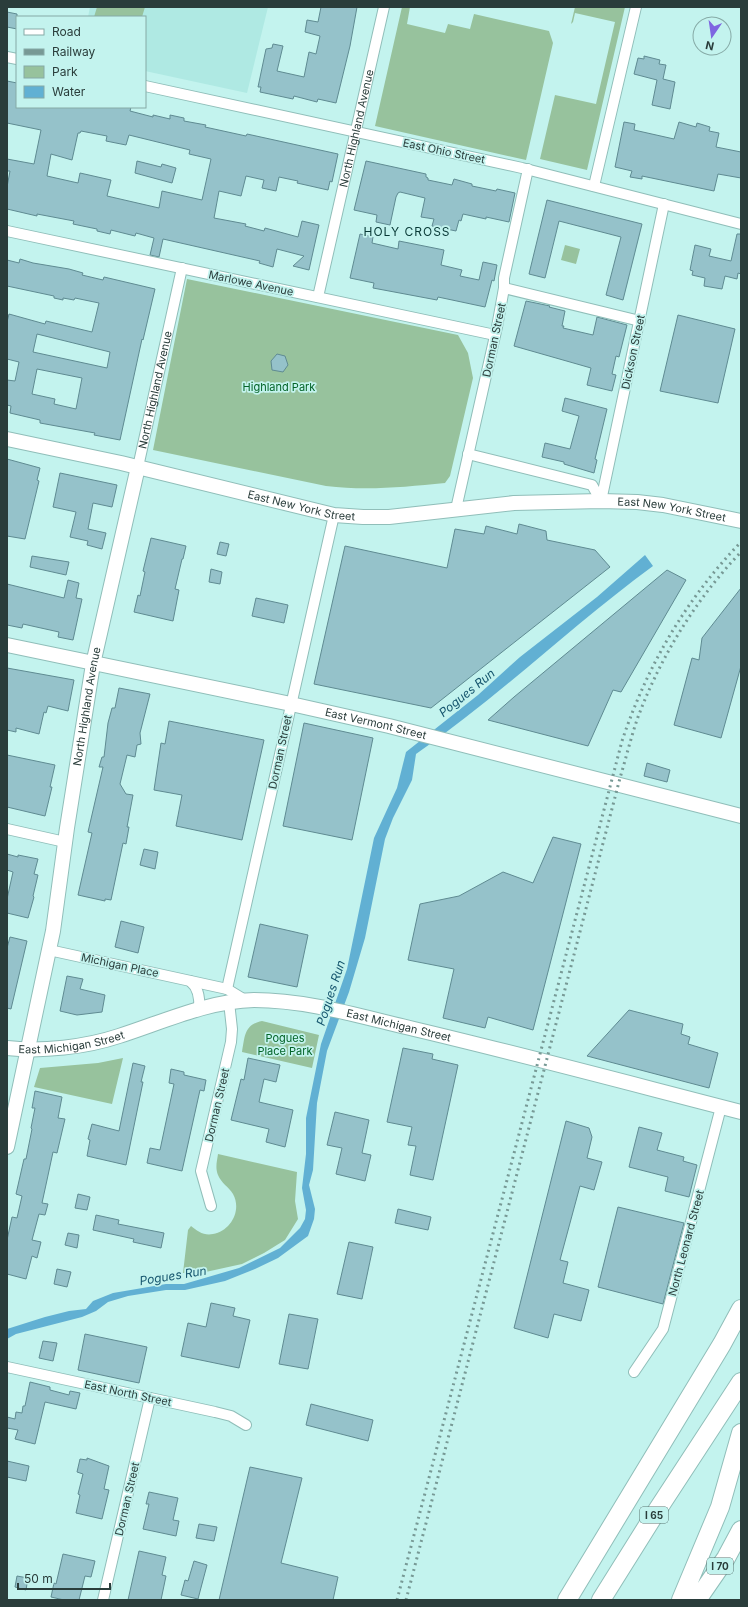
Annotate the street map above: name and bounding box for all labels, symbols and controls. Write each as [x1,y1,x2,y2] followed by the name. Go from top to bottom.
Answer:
[16,16,146,108] legend
[692,16,732,56] north arrow
[52,24,81,39] text: Road
[704,38,715,54] text: N
[52,44,96,59] text: Railway
[52,64,78,79] text: Park
[336,68,377,189] street label: North Highland Avenue
[52,84,86,99] text: Water
[402,135,487,167] street label: East Ohio Street
[363,224,451,239] district label: HOLY CROSS
[207,267,295,299] street label: Marlowe Avenue
[479,301,509,378] street label: Dorman Street
[618,313,648,391] street label: Dickson Street
[135,330,175,450] street label: North Highland Avenue
[243,380,315,394] park label: Highland Park
[246,487,356,523] street label: East New York Street
[617,494,728,525] street label: East New York Street
[70,645,104,767] street label: North Highland Avenue
[436,665,498,720] water label: Pogues Run
[324,705,428,742] street label: East Vermont Street
[265,713,295,790] street label: Dorman Street
[80,950,160,980] street label: Michigan Place
[313,958,348,1027] water label: Pogues Run
[345,1006,453,1045] street label: East Michigan Street
[18,1028,126,1056] street label: East Michigan Street
[257,1031,313,1058] park label: Pogues Place Park
[202,1066,232,1143] street label: Dorman Street
[665,1188,707,1298] street label: North Leonard Street
[138,1263,208,1288] water label: Pogues Run
[83,1377,173,1409] street label: East North Street
[112,1460,142,1537] street label: Dorman Street
[640,1507,668,1523] road number: I 65
[707,1558,733,1574] road number: I 70
[18,1565,110,1591] scale bar
[24,1571,53,1586] text: 50 m

